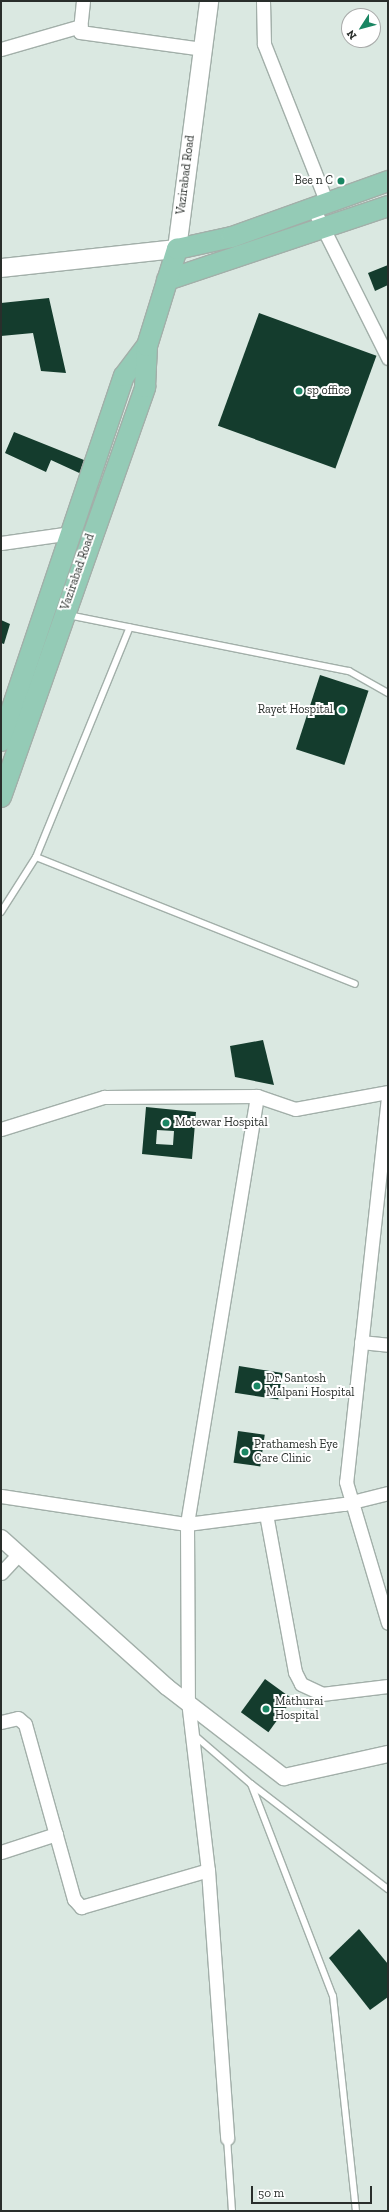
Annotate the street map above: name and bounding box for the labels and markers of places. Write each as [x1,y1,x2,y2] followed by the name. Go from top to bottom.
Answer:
[294,174,333,188] place label: Bee n C
[336,176,346,186] marker: Bee n C
[307,384,349,398] place label: sp office
[294,386,304,396] marker: sp office
[258,703,333,717] place label: Rayet Hospital
[336,704,348,716] marker: Rayet Hospital
[175,1116,268,1130] place label: Motewar Hospital
[160,1117,172,1129] marker: Motewar Hospital
[266,1372,354,1400] place label: Dr. Santosh Malpani Hospital
[251,1380,263,1392] marker: Dr. Santosh Malpani Hospital
[254,1438,338,1466] place label: Prathamesh Eye Care Clinic
[239,1446,251,1458] marker: Prathamesh Eye Care Clinic
[275,1695,323,1723] place label: Mathurai Hospital
[260,1703,272,1715] marker: Mathurai Hospital

